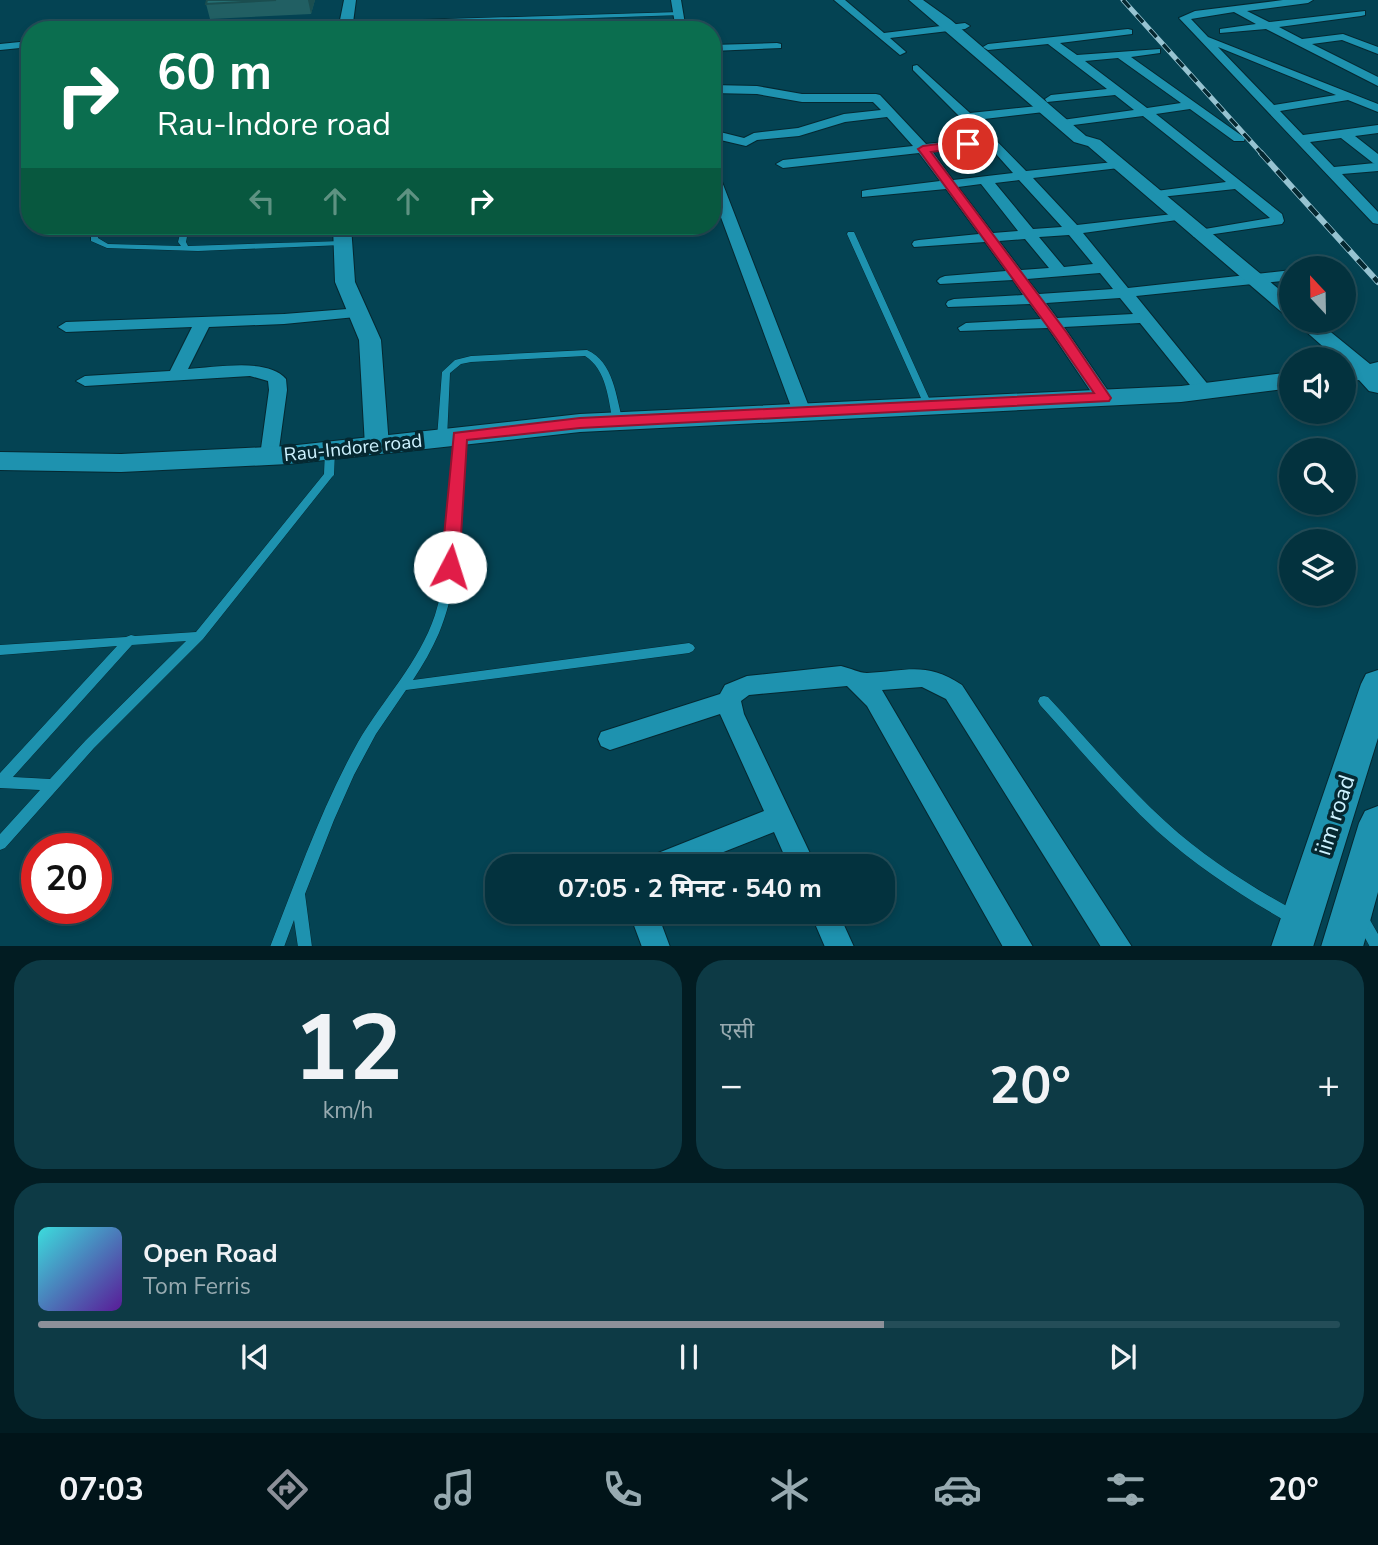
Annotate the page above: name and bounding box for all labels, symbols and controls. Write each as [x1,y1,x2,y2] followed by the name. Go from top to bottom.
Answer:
[157,39,272,106] text: 60 m
[42,49,133,140] icon: right
[157,103,391,146] text: Rau-Indore road
[938,114,998,174] pin
[949,125,987,163] icon: arrive
[243,182,281,220] icon: left
[316,182,354,220] icon: ahead
[389,182,427,220] icon: ahead
[462,182,500,220] icon: right
[1279,256,1356,332] north arrow
[1279,256,1356,606] map controls
[1279,347,1356,424] button: sound
[283,428,423,468] street label: Rau-Indore road
[1279,438,1356,515] button: search
[1279,529,1356,606] button: layers
[413,530,487,604] position arrow
[1307,771,1363,859] street label: iim road
[21,833,112,924] speed limit sign: 20
[558,871,822,906] text: 07:05 · 2 मिनट · 540 m
[293,987,403,1111] text: 12
[720,1015,754,1046] text: एसी
[989,1050,1071,1121] text: 20°
[720,1060,743,1111] text: −
[1317,1060,1340,1111] text: +
[323,1095,373,1126] text: km/h
[143,1236,278,1271] text: Open Road
[143,1271,251,1302] text: Tom Ferris
[236,1338,274,1376] icon: previous
[670,1338,708,1376] icon: pause
[1104,1338,1142,1376] icon: next
[263,1465,312,1514] icon: directions
[430,1465,479,1514] icon: music
[598,1465,647,1514] icon: phone
[765,1465,814,1514] icon: climate
[933,1465,982,1514] icon: car
[1101,1465,1150,1514] icon: filters
[59,1468,144,1511] text: 07:03
[1268,1468,1319,1511] text: 20°

